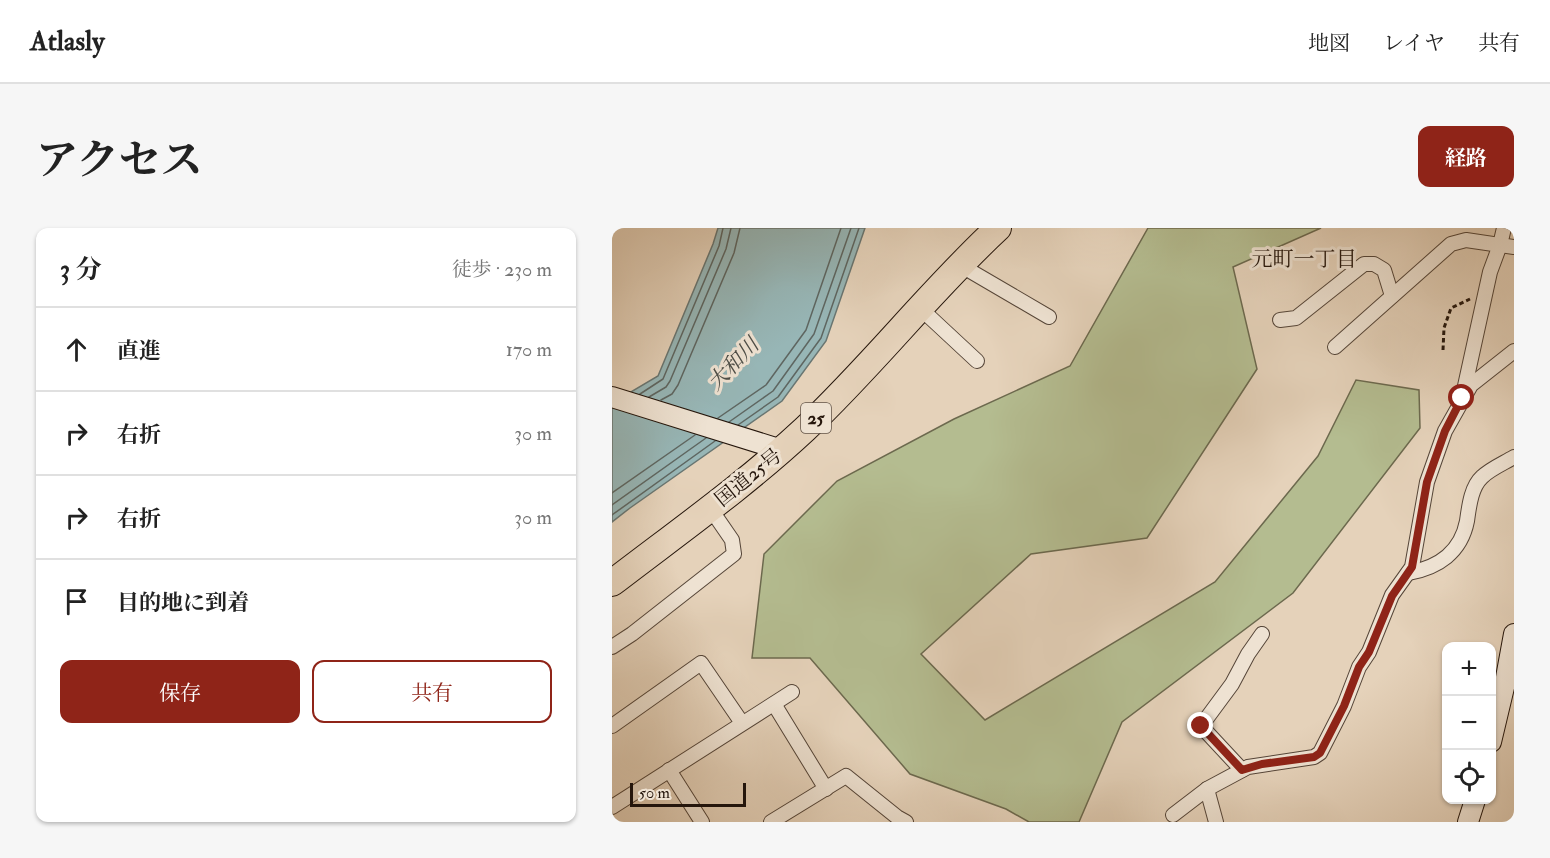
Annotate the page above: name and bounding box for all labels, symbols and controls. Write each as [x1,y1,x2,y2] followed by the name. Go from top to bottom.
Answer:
[30,24,104,59] text: Atlasly
[1308,30,1350,57] text: 地図
[1383,30,1445,57] text: レイヤ
[1478,30,1520,57] text: 共有
[1418,126,1514,187] button: 経路
[36,135,203,187] text: アクセス
[1252,246,1357,273] district label: 元町一丁目
[60,254,101,286] text: 3 分
[452,257,552,282] text: 徒歩 · 230 m
[702,331,766,396] water label: 大和川
[60,333,93,366] icon: ahead
[117,337,161,365] text: 直進
[506,337,552,362] text: 170 m
[1448,384,1474,410] route start
[801,403,831,433] road number: 25
[60,417,93,450] icon: right
[117,421,161,449] text: 右折
[514,421,552,446] text: 30 m
[710,443,787,512] street label: 国道25号
[60,501,93,534] icon: right
[117,505,161,533] text: 右折
[514,505,552,530] text: 30 m
[60,585,93,618] icon: arrive
[117,589,249,617] text: 目的地に到着
[1442,642,1496,804] map controls
[1442,642,1496,696] button: +
[60,660,300,723] button: 保存
[312,660,552,723] button: 共有
[1442,696,1496,750] button: −
[1187,712,1213,738] route end
[1442,750,1496,804] button: locate
[630,780,746,808] scale bar
[639,783,670,803] text: 50 m

